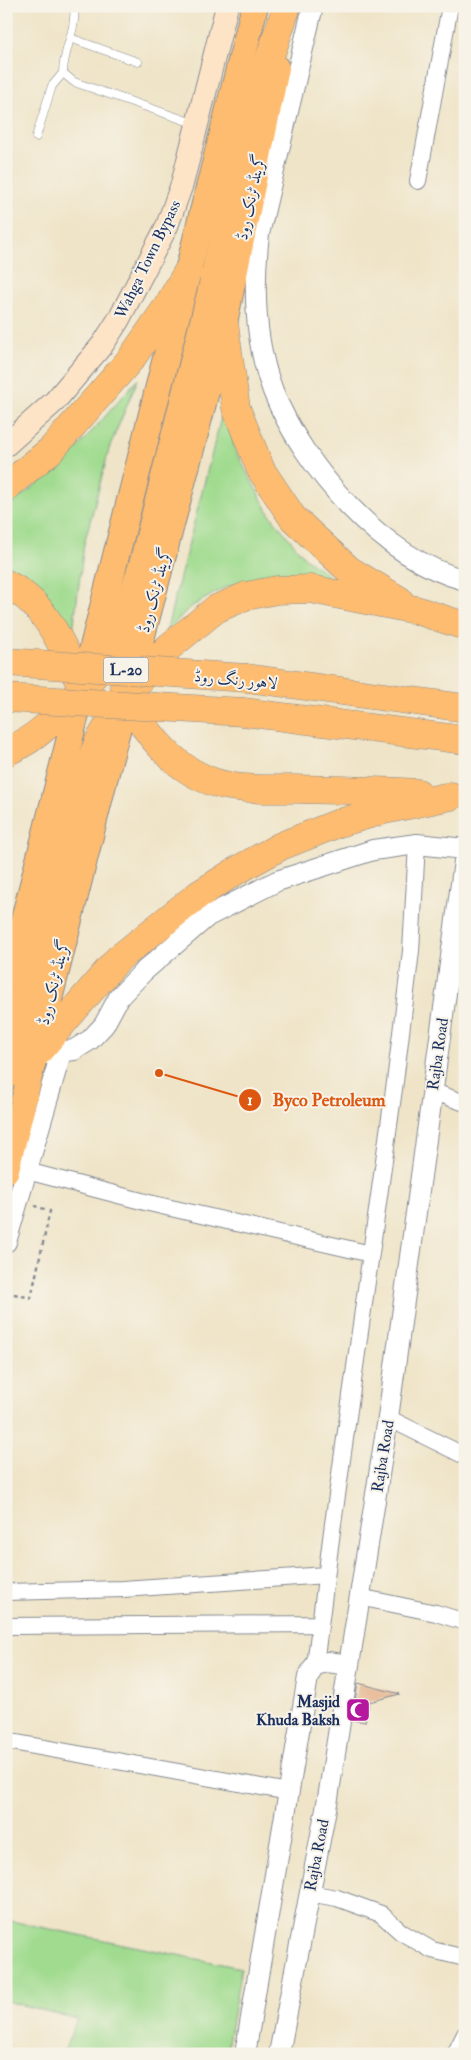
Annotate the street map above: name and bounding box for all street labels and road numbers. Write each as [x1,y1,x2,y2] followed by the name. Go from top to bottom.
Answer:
[231,152,270,242] street label: گرینڈ ٹرنک روڈ
[110,197,186,323] street label: Wahga Town Bypass
[133,545,176,635] street label: گرینڈ ٹرنک روڈ
[104,658,148,682] road number: L-20
[193,665,279,694] street label: لاہور رنگ روڈ
[33,937,74,1027] street label: گرینڈ ٹرنک روڈ
[423,1016,453,1092] street label: Rajba Road
[367,1418,399,1494] street label: Rajba Road
[300,1817,334,1893] street label: Rajba Road

